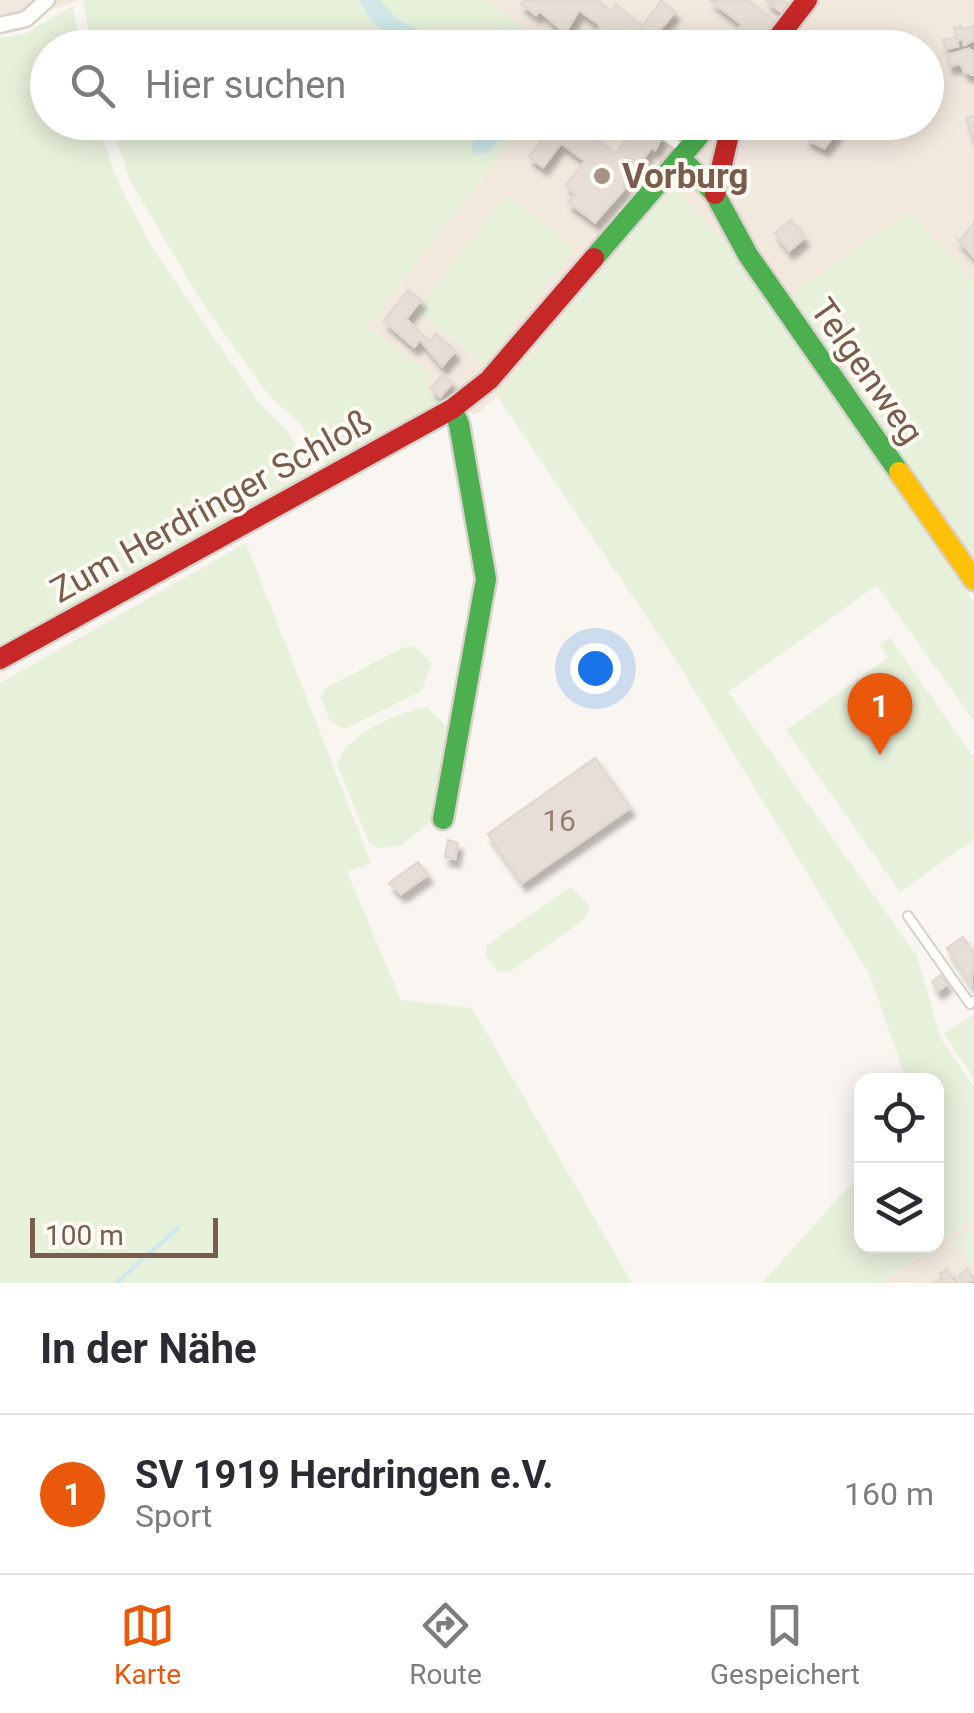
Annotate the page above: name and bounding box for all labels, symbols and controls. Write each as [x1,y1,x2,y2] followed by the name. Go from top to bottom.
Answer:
[30,30,944,140] search box
[65,58,120,113] icon: search
[145,63,346,107] text: Hier suchen
[622,156,748,197] place label: Vorburg
[591,165,613,187] marker: Vorburg
[802,291,932,452] street label: Telgenweg
[44,401,379,612] street label: Zum Herdringer Schloß
[570,643,621,694] your location
[848,672,912,755] pin: 1
[542,803,576,838] house number: 16
[854,1073,944,1253] map controls
[854,1073,944,1163] button: locate
[854,1163,944,1253] button: layers
[30,1213,218,1258] scale bar
[45,1219,124,1252] text: 100 m
[40,1324,257,1373] text: In der Nähe
[135,1453,553,1497] text: SV 1919 Herdringen e.V.
[63,1475,82,1513] text: 1
[844,1475,934,1513] text: 160 m
[135,1497,212,1535] text: Sport
[114,1598,181,1691] tab: Karte
[409,1598,482,1691] tab: Route
[710,1598,860,1691] tab: Gespeichert

